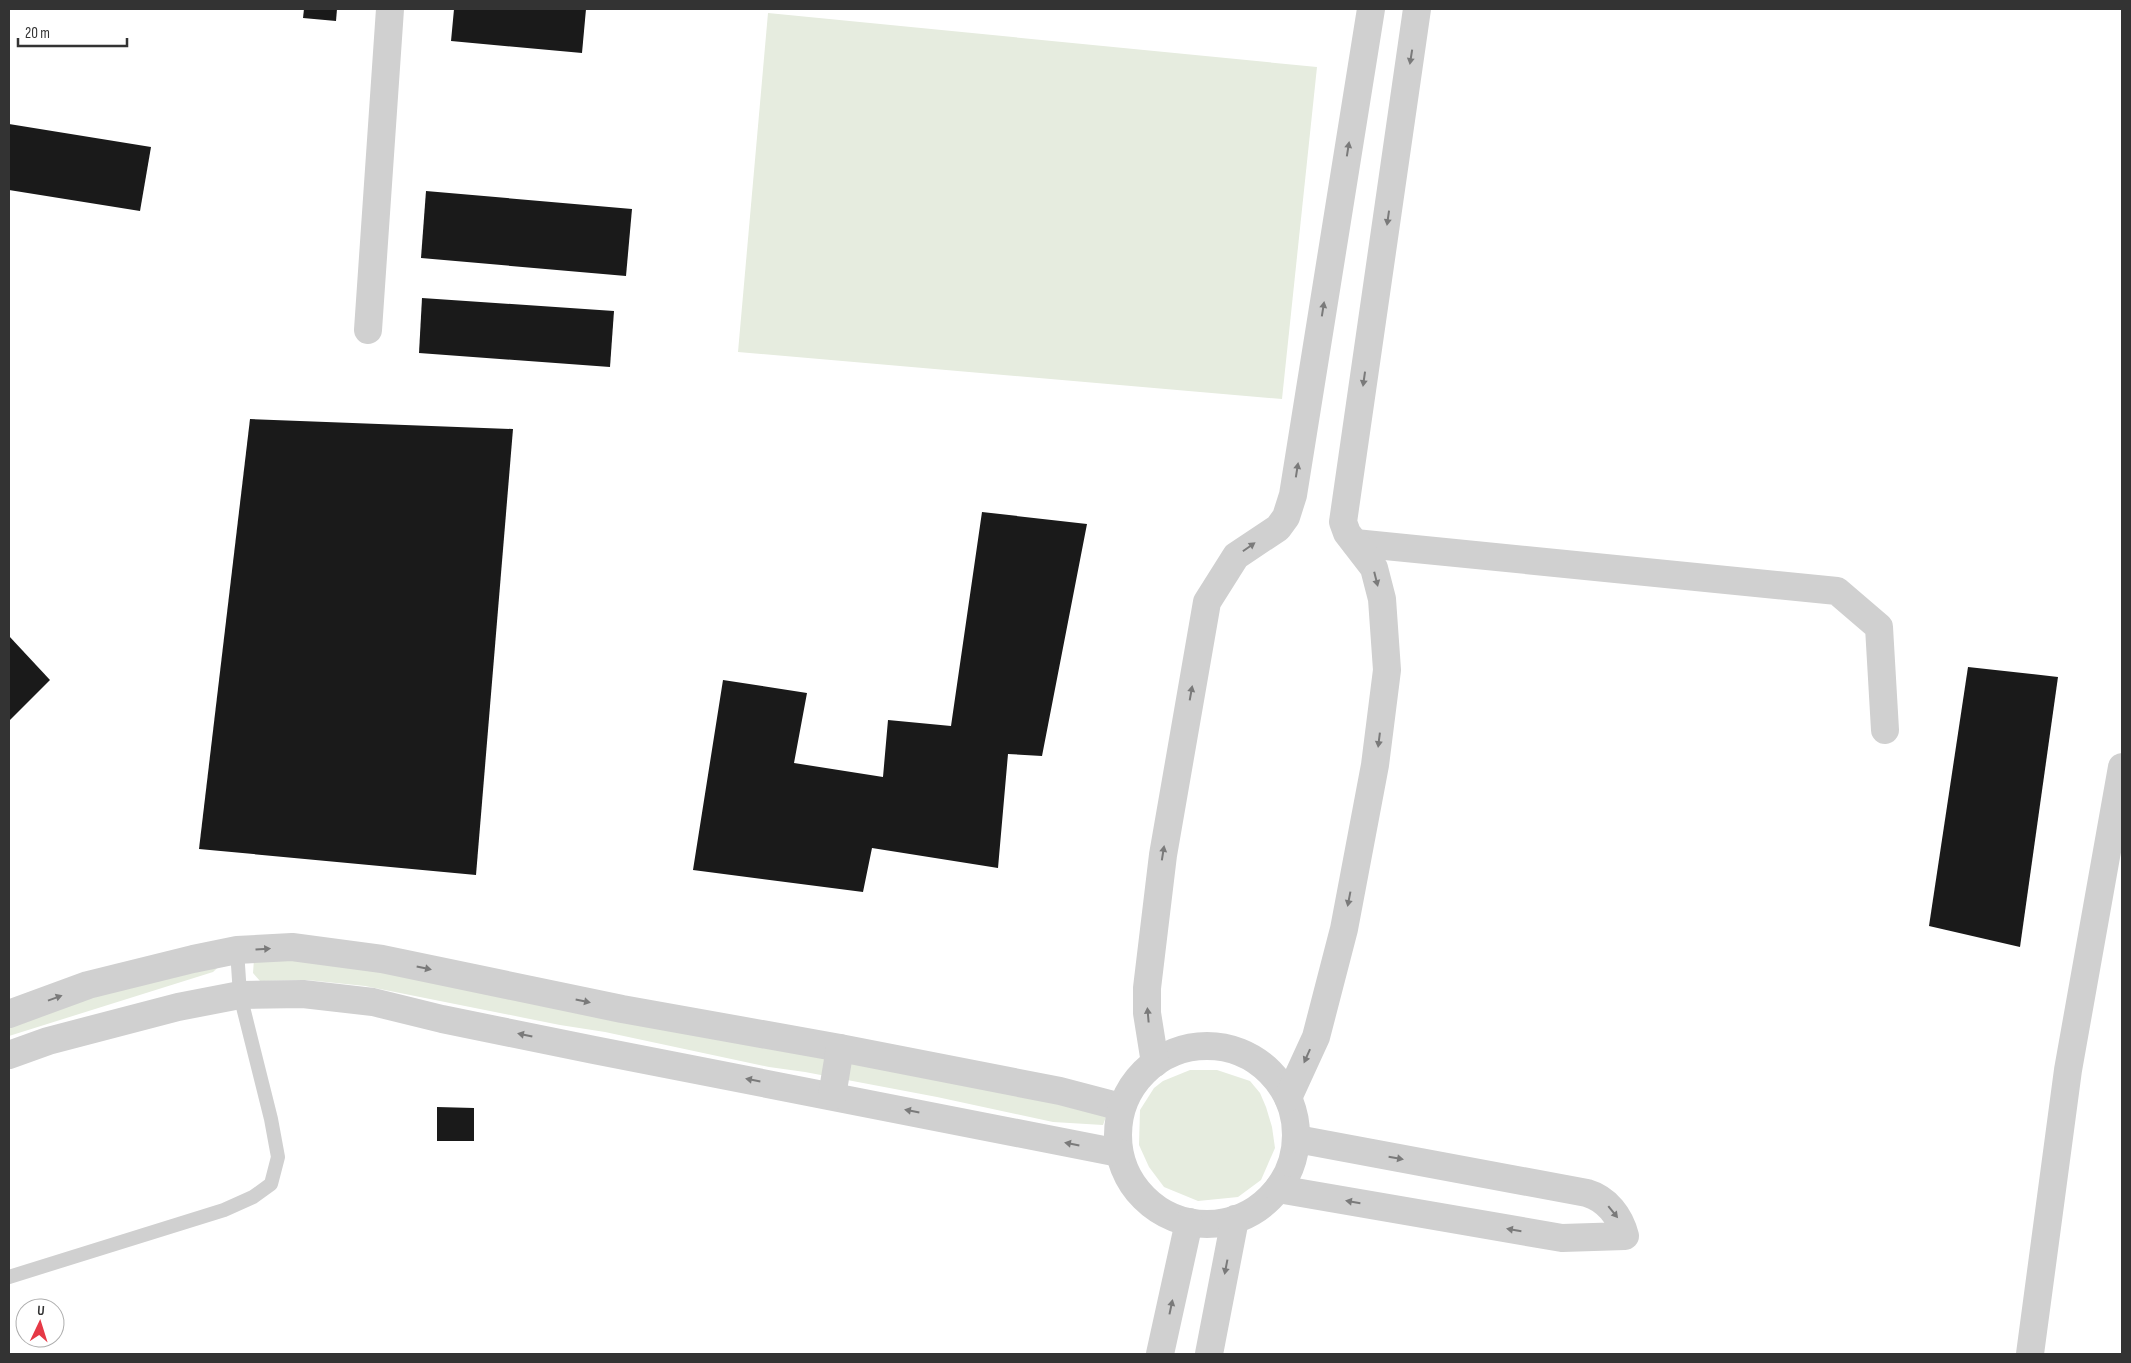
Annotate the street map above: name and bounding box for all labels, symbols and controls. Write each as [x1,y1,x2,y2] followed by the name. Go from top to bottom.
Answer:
[18,15,126,47] scale bar
[25,24,50,43] text: 20 m
[1407,49,1415,65] one-way arrow
[1345,140,1353,156] one-way arrow
[1384,210,1392,226] one-way arrow
[1319,301,1327,317] one-way arrow
[1360,371,1368,387] one-way arrow
[1293,461,1301,477] one-way arrow
[1242,542,1256,552] one-way arrow
[1372,571,1380,586] one-way arrow
[1187,685,1195,701] one-way arrow
[1374,732,1382,748] one-way arrow
[1160,845,1168,861] one-way arrow
[1345,892,1353,908] one-way arrow
[256,944,272,952] one-way arrow
[416,964,432,972] one-way arrow
[47,994,62,1001] one-way arrow
[576,997,591,1005] one-way arrow
[1144,1006,1152,1022] one-way arrow
[516,1031,532,1039] one-way arrow
[1303,1049,1311,1063] one-way arrow
[744,1076,760,1084] one-way arrow
[904,1107,920,1115] one-way arrow
[1063,1139,1079,1147] one-way arrow
[1389,1154,1405,1162] one-way arrow
[1345,1198,1361,1206] one-way arrow
[1607,1205,1618,1218] one-way arrow
[1505,1225,1521,1233] one-way arrow
[1222,1260,1230,1275] one-way arrow
[15,1298,65,1348] north arrow
[1167,1299,1175,1314] one-way arrow
[37,1302,45,1319] text: U

